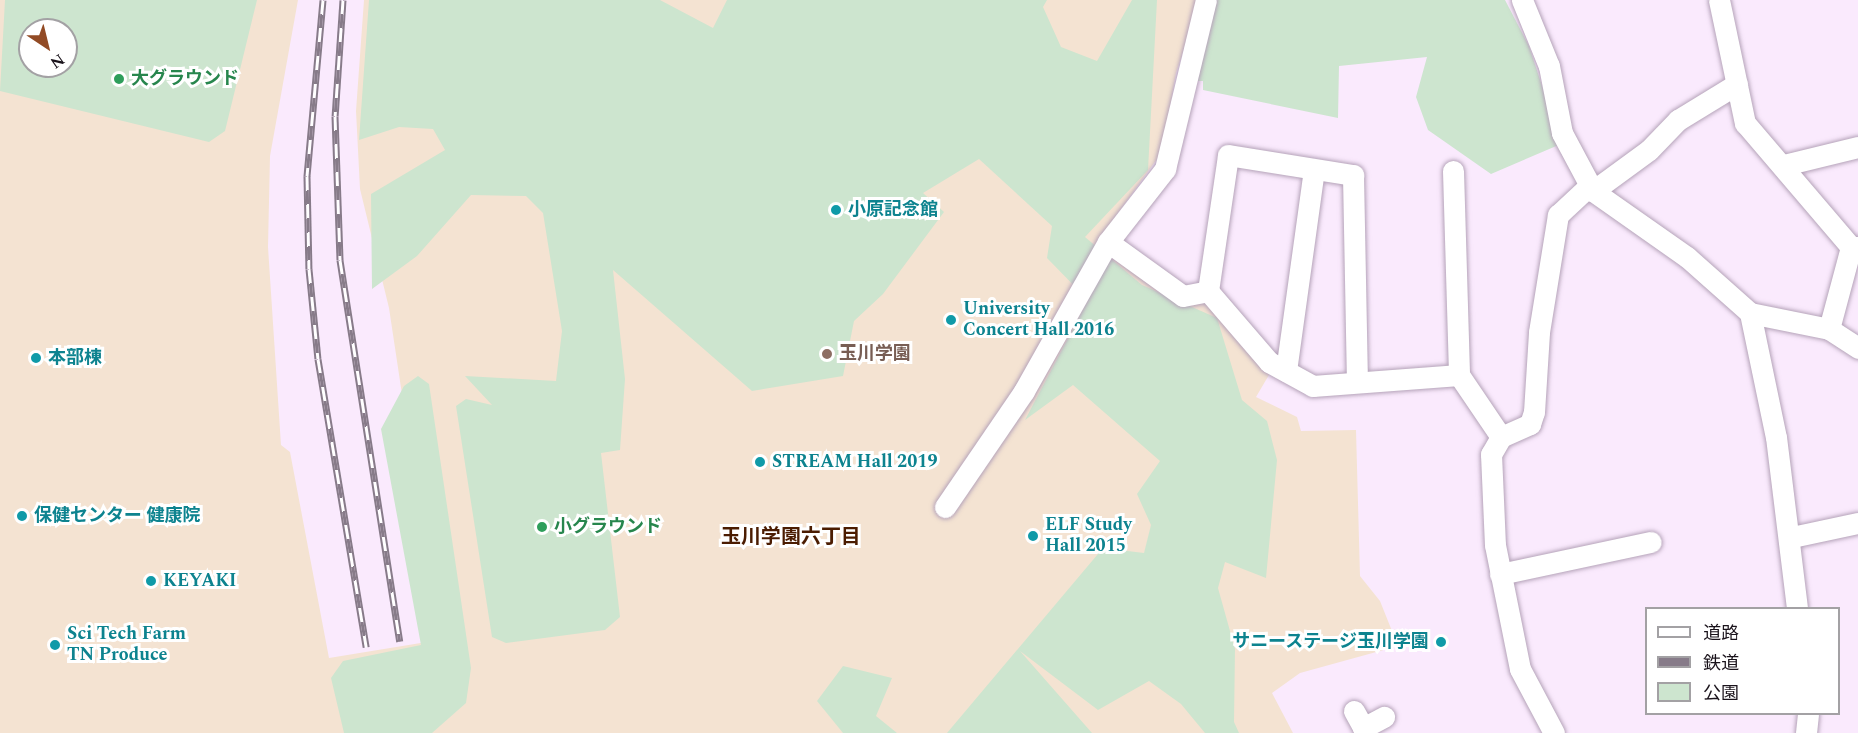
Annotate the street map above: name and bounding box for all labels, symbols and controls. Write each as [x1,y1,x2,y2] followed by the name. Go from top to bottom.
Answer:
[18,18,78,78] north arrow
[45,48,69,75] text: N
[131,68,239,90] place label: 大グラウンド
[112,72,126,86] marker: 大グラウンド
[848,199,938,221] place label: 小原記念館
[829,203,843,217] marker: 小原記念館
[963,299,1114,342] place label: University Concert Hall 2016
[944,313,958,327] marker: University Concert Hall 2016
[839,343,911,365] place label: 玉川学園
[48,347,102,369] place label: 本部棟
[820,347,834,361] marker: 玉川学園
[29,351,43,365] marker: 本部棟
[772,451,938,473] place label: STREAM Hall 2019
[753,455,767,469] marker: STREAM Hall 2019
[34,505,200,527] place label: 保健センター 健康院
[15,509,29,523] marker: 保健センター 健康院
[1045,515,1132,558] place label: ELF Study Hall 2015
[554,516,662,538] place label: 小グラウンド
[535,520,549,534] marker: 小グラウンド
[721,525,861,549] district label: 玉川学園六丁目
[1026,529,1040,543] marker: ELF Study Hall 2015
[163,570,237,592] place label: KEYAKI
[144,574,158,588] marker: KEYAKI
[1645,607,1840,715] legend
[1703,620,1739,647] text: 道路
[67,624,186,666] place label: Sci Tech Farm TN Produce
[1231,631,1429,653] place label: サニーステージ玉川学園
[1434,635,1448,649] marker: サニーステージ玉川学園
[48,638,62,652] marker: Sci Tech Farm TN Produce
[1703,650,1739,677] text: 鉄道
[1703,680,1739,707] text: 公園

